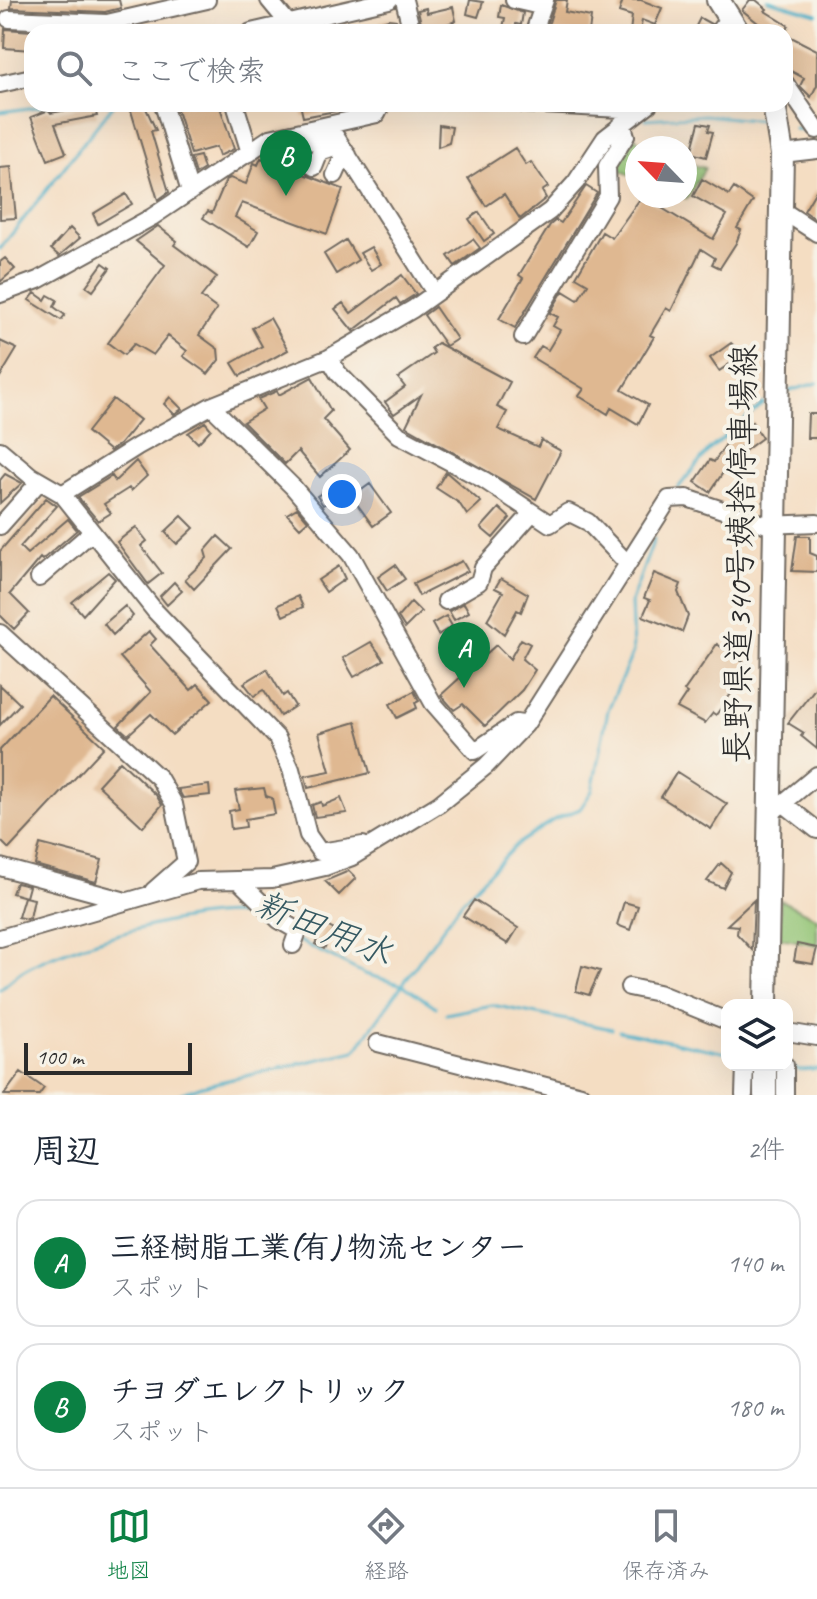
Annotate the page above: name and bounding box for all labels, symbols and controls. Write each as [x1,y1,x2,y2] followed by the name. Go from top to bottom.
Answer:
[24,24,793,112] search box
[52,46,96,90] icon: search
[116,52,266,90] text: ここで検索
[260,130,312,196] pin: B
[625,136,697,208] north arrow
[715,344,765,764] street label: 長野県道340号姨捨停車場線
[322,474,362,514] your location
[438,622,490,688] pin: A
[249,880,399,976] water label: 新田用水
[721,999,793,1071] map controls
[721,999,793,1071] button: layers
[24,1039,192,1075] scale bar
[36,1043,83,1071] text: 100 m
[32,1129,100,1172] text: 周辺
[747,1133,785,1166] text: 2件
[110,1228,527,1266] text: 三経樹脂工業(有) 物流センター
[53,1247,67,1280] text: A
[727,1247,783,1280] text: 140 m
[110,1271,214,1304] text: スポット
[110,1372,409,1410] text: チヨダエレクトリック
[53,1391,67,1424] text: B
[727,1391,783,1424] text: 180 m
[110,1415,214,1448] text: スポット
[107,1504,151,1585] tab: 地図
[364,1504,408,1585] tab: 経路
[622,1504,710,1585] tab: 保存済み

